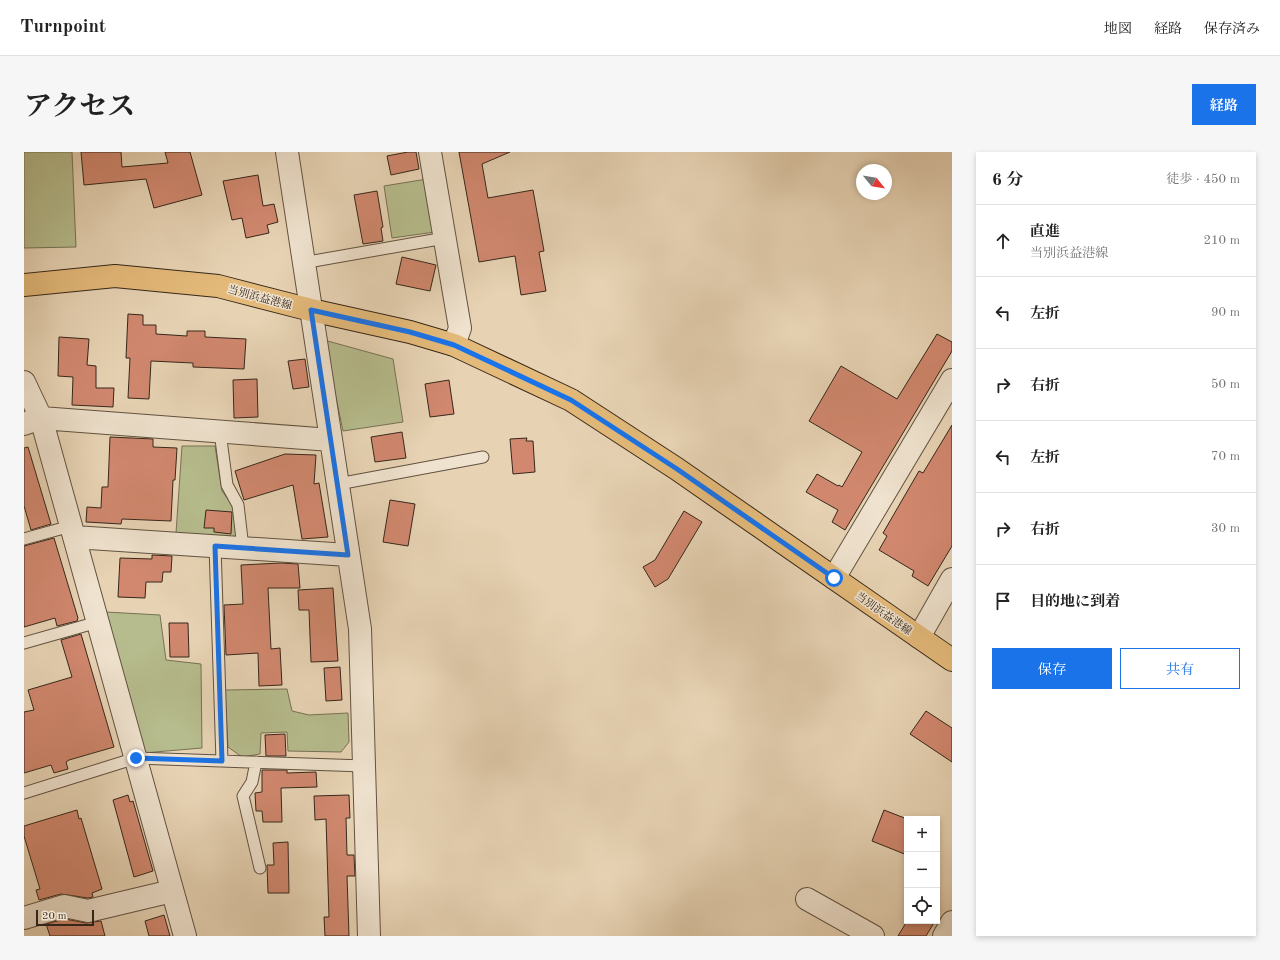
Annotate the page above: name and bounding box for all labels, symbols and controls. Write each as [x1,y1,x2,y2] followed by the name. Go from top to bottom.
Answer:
[20,18,106,37] text: Turnpoint
[1104,22,1132,36] text: 地図
[1154,22,1182,36] text: 経路
[1204,22,1260,36] text: 保存済み
[1192,84,1256,125] button: 経路
[24,94,135,122] text: アクセス
[856,164,892,200] north arrow
[992,172,1024,189] text: 6 分
[1166,173,1240,186] text: 徒歩 · 450 m
[1030,225,1060,240] text: 直進
[992,230,1014,252] icon: ahead
[1203,234,1240,247] text: 210 m
[1030,247,1108,260] text: 当別浜益港線
[226,283,293,312] street label: 当別浜益港線
[992,302,1014,324] icon: left
[1211,306,1240,319] text: 90 m
[1030,307,1060,322] text: 左折
[992,374,1014,396] icon: right
[1211,378,1240,391] text: 50 m
[1030,379,1060,394] text: 右折
[992,446,1014,468] icon: left
[1211,450,1240,463] text: 70 m
[1030,451,1060,466] text: 左折
[992,518,1014,540] icon: right
[1211,522,1240,535] text: 30 m
[1030,523,1060,538] text: 右折
[825,569,843,587] route start
[853,589,914,638] street label: 当別浜益港線
[992,590,1014,612] icon: arrive
[1030,595,1120,610] text: 目的地に到着
[992,648,1112,689] button: 保存
[1120,648,1240,689] button: 共有
[127,749,145,767] route end
[904,816,940,924] map controls
[904,816,940,852] button: +
[904,852,940,888] button: −
[904,888,940,924] button: locate
[36,908,94,927] scale bar
[42,911,67,922] text: 20 m

